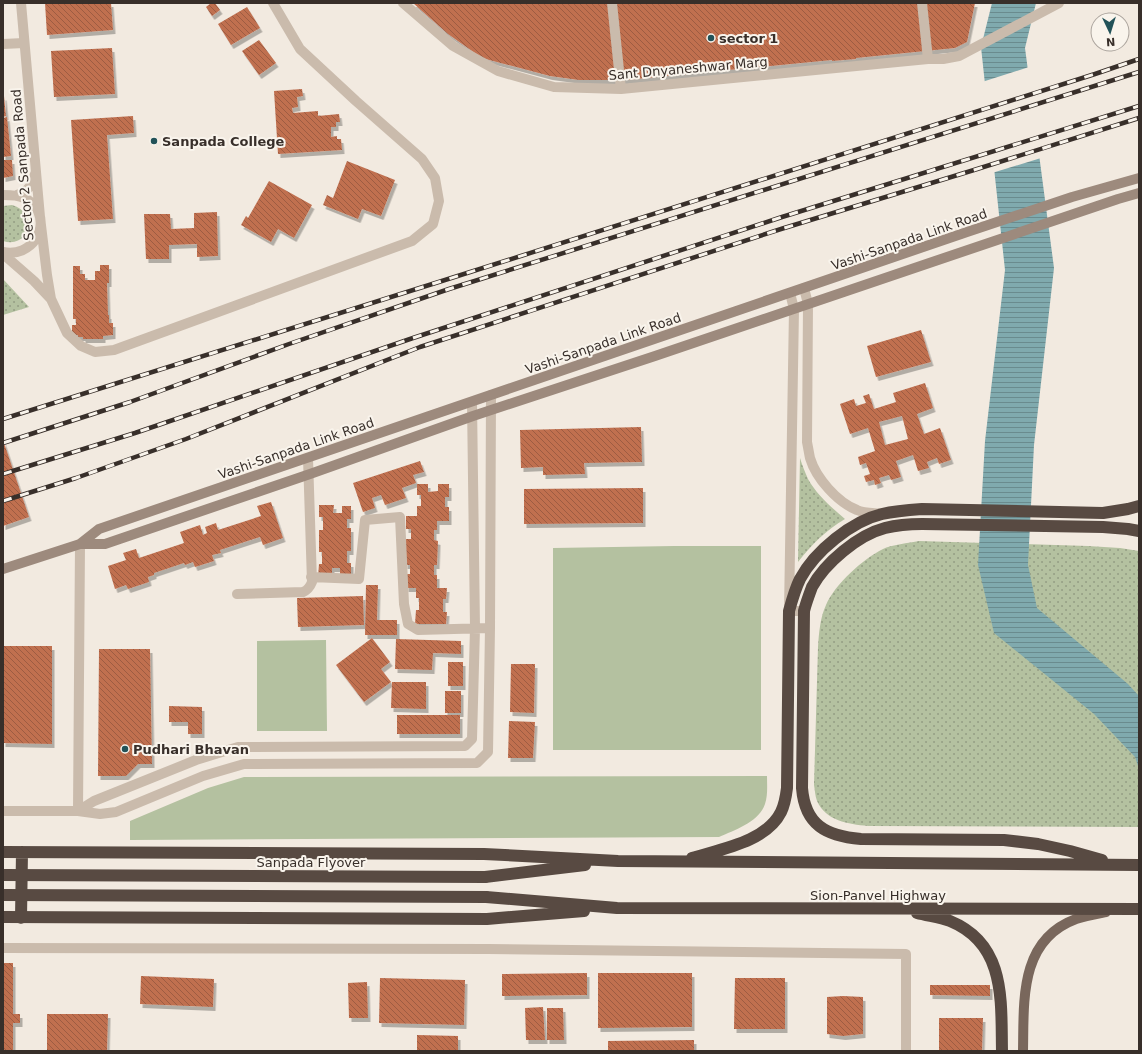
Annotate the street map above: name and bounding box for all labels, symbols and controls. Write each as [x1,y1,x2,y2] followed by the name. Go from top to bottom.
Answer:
[1090,12,1130,52] north arrow
[719,31,778,46] place label: sector 1
[706,33,716,43] marker: sector 1
[1106,35,1116,48] text: N
[608,54,768,83] street label: Sant Dnyaneshwar Marg
[8,89,37,241] street label: Sector 2 Sanpada Road
[162,134,285,149] place label: Sanpada College
[149,136,159,146] marker: Sanpada College
[829,206,989,273] street label: Vashi-Sanpada Link Road
[523,310,683,377] street label: Vashi-Sanpada Link Road
[216,415,376,482] street label: Vashi-Sanpada Link Road
[133,742,249,757] place label: Pudhari Bhavan
[120,744,130,754] marker: Pudhari Bhavan
[257,855,366,870] street label: Sanpada Flyover
[810,888,946,903] street label: Sion-Panvel Highway

